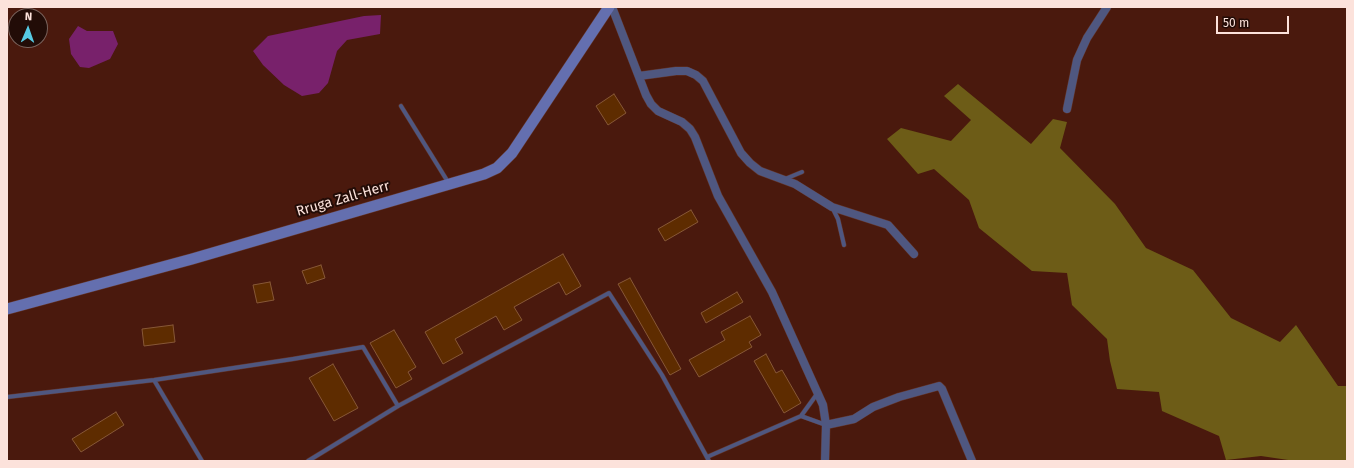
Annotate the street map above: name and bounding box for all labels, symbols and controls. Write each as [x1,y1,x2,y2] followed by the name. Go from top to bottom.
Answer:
[8,8,48,48] north arrow
[1218,8,1291,34] scale bar
[25,10,32,23] text: N
[1223,16,1249,30] text: 50 m
[294,178,392,220] street label: Rruga Zall-Herr

